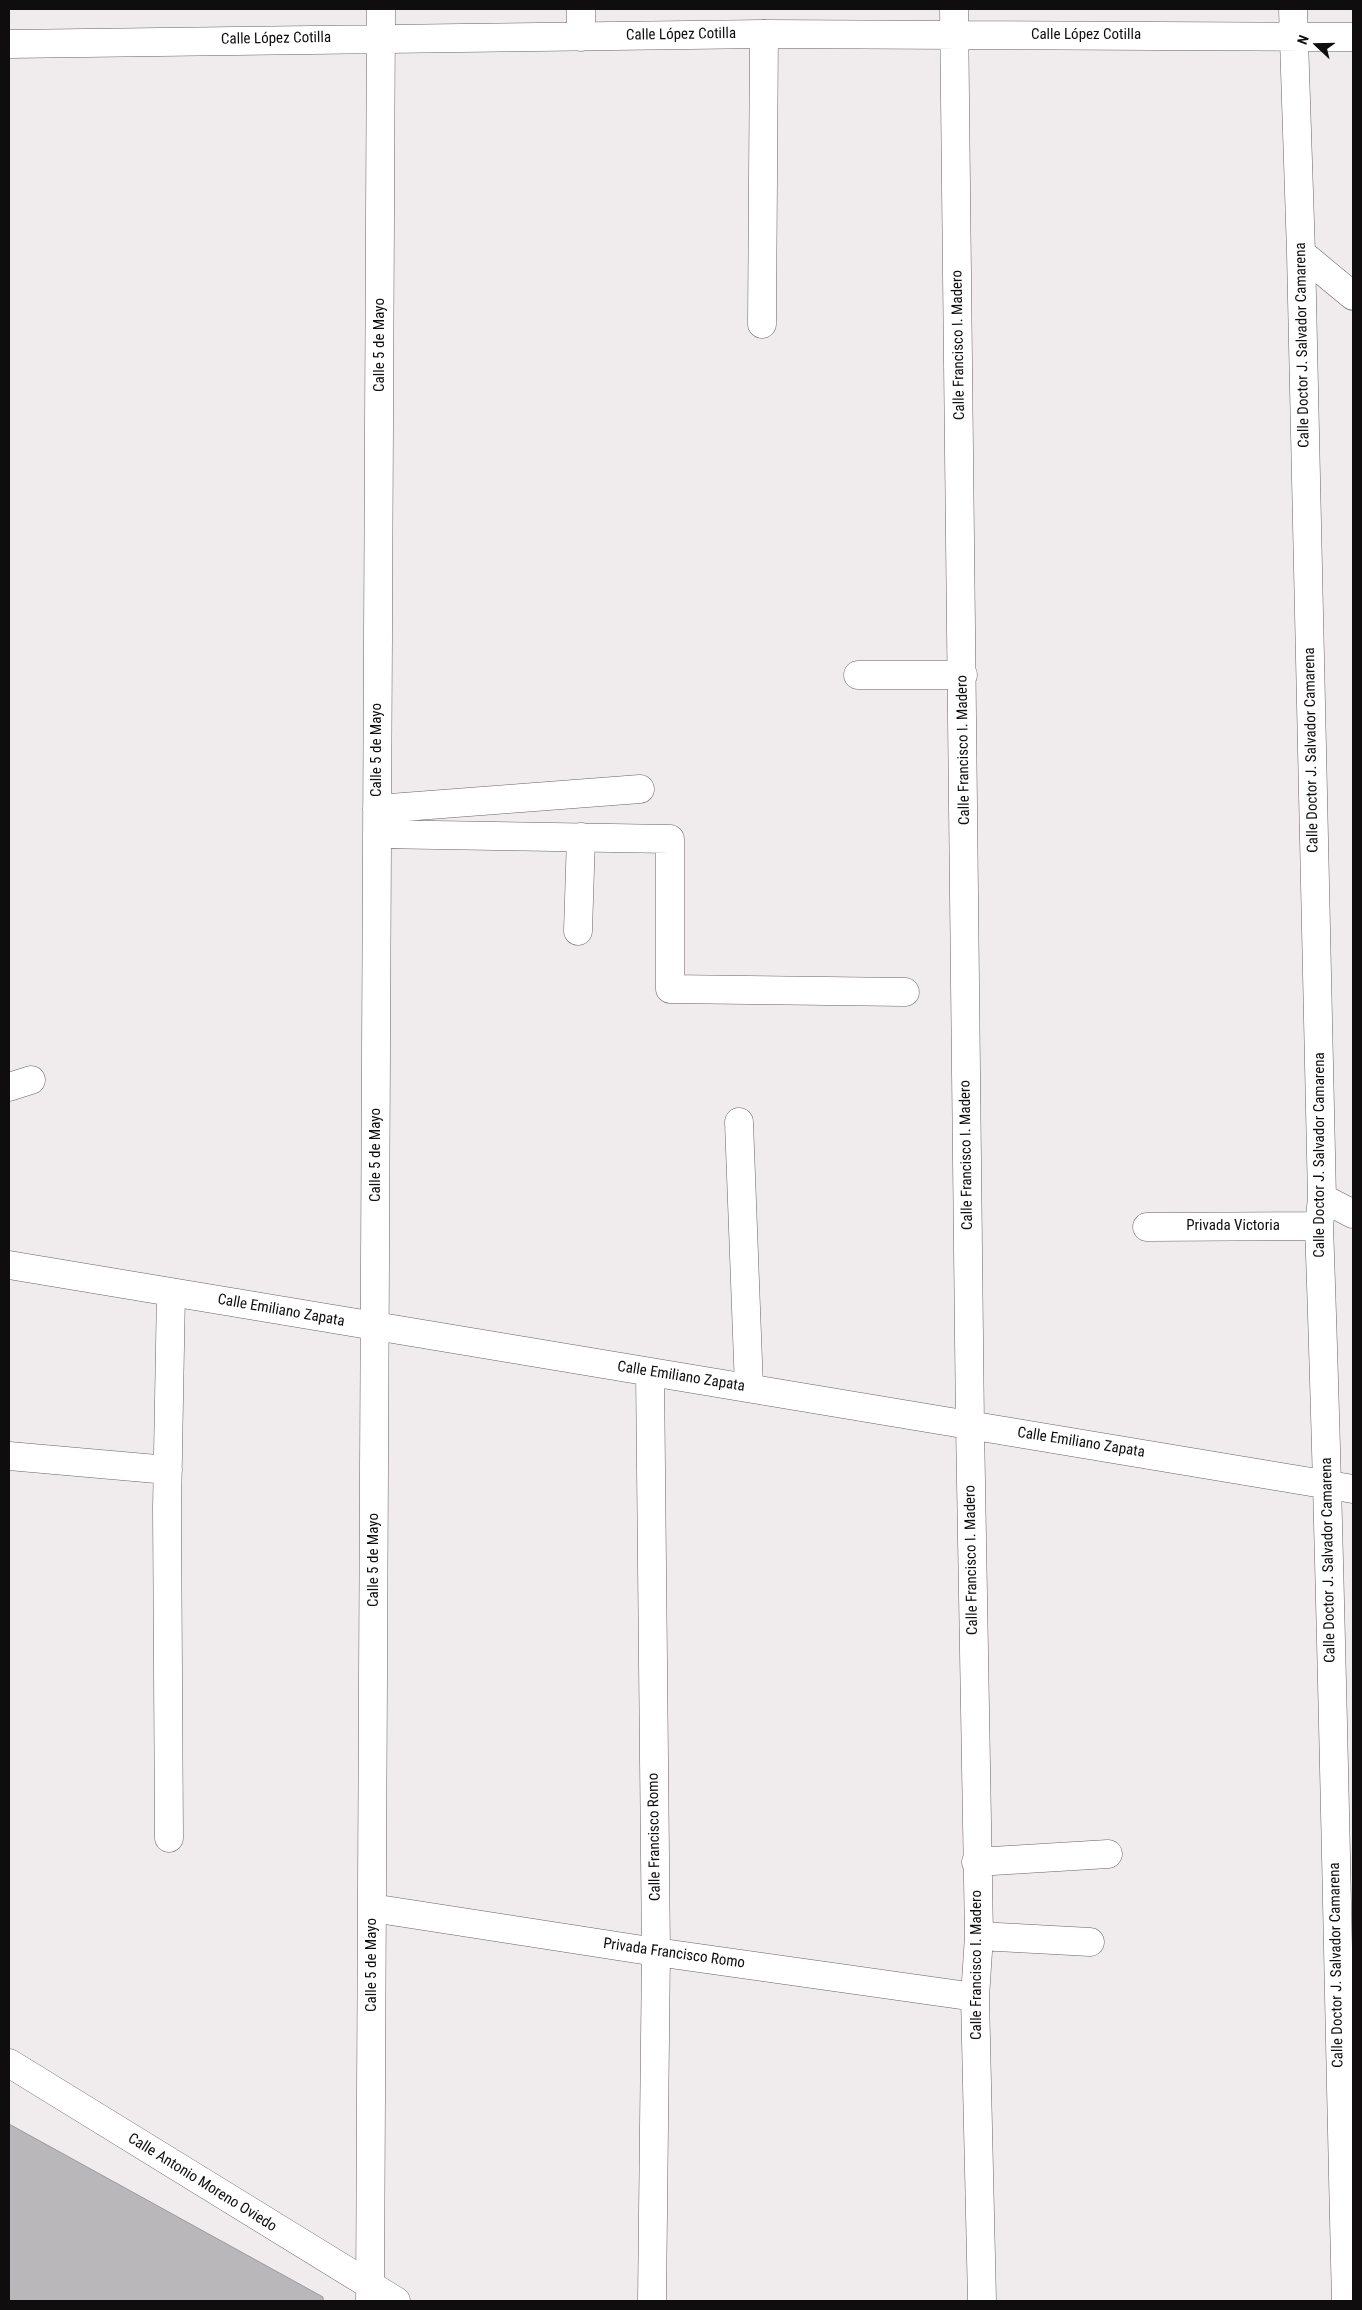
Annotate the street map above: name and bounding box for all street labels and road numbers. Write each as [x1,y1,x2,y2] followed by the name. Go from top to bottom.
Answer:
[626,25,736,45] street label: Calle López Cotilla
[1031,26,1141,44] street label: Calle López Cotilla
[221,29,331,49] street label: Calle López Cotilla
[1292,242,1314,448] street label: Calle Doctor J. Salvador Camarena
[949,270,969,420] street label: Calle Francisco I. Madero
[371,298,389,392] street label: Calle 5 de Mayo
[1301,647,1323,853] street label: Calle Doctor J. Salvador Camarena
[954,675,974,825] street label: Calle Francisco I. Madero
[368,703,386,797] street label: Calle 5 de Mayo
[1311,1052,1329,1258] street label: Calle Doctor J. Salvador Camarena
[957,1080,977,1230] street label: Calle Francisco I. Madero
[367,1108,385,1202] street label: Calle 5 de Mayo
[1186,1217,1280,1235] street label: Privada Victoria
[216,1291,346,1331] street label: Calle Emiliano Zapata
[616,1358,746,1396] street label: Calle Emiliano Zapata
[1016,1424,1146,1462] street label: Calle Emiliano Zapata
[1318,1457,1340,1663] street label: Calle Doctor J. Salvador Camarena
[962,1485,982,1635] street label: Calle Francisco I. Madero
[365,1513,383,1607] street label: Calle 5 de Mayo
[645,1773,665,1901] street label: Calle Francisco Romo
[1326,1862,1348,2068] street label: Calle Doctor J. Salvador Camarena
[968,1890,986,2040] street label: Calle Francisco I. Madero
[363,1918,381,2012] street label: Calle 5 de Mayo
[602,1935,746,1973] street label: Privada Francisco Romo
[124,2130,280,2236] street label: Calle Antonio Moreno Oviedo

